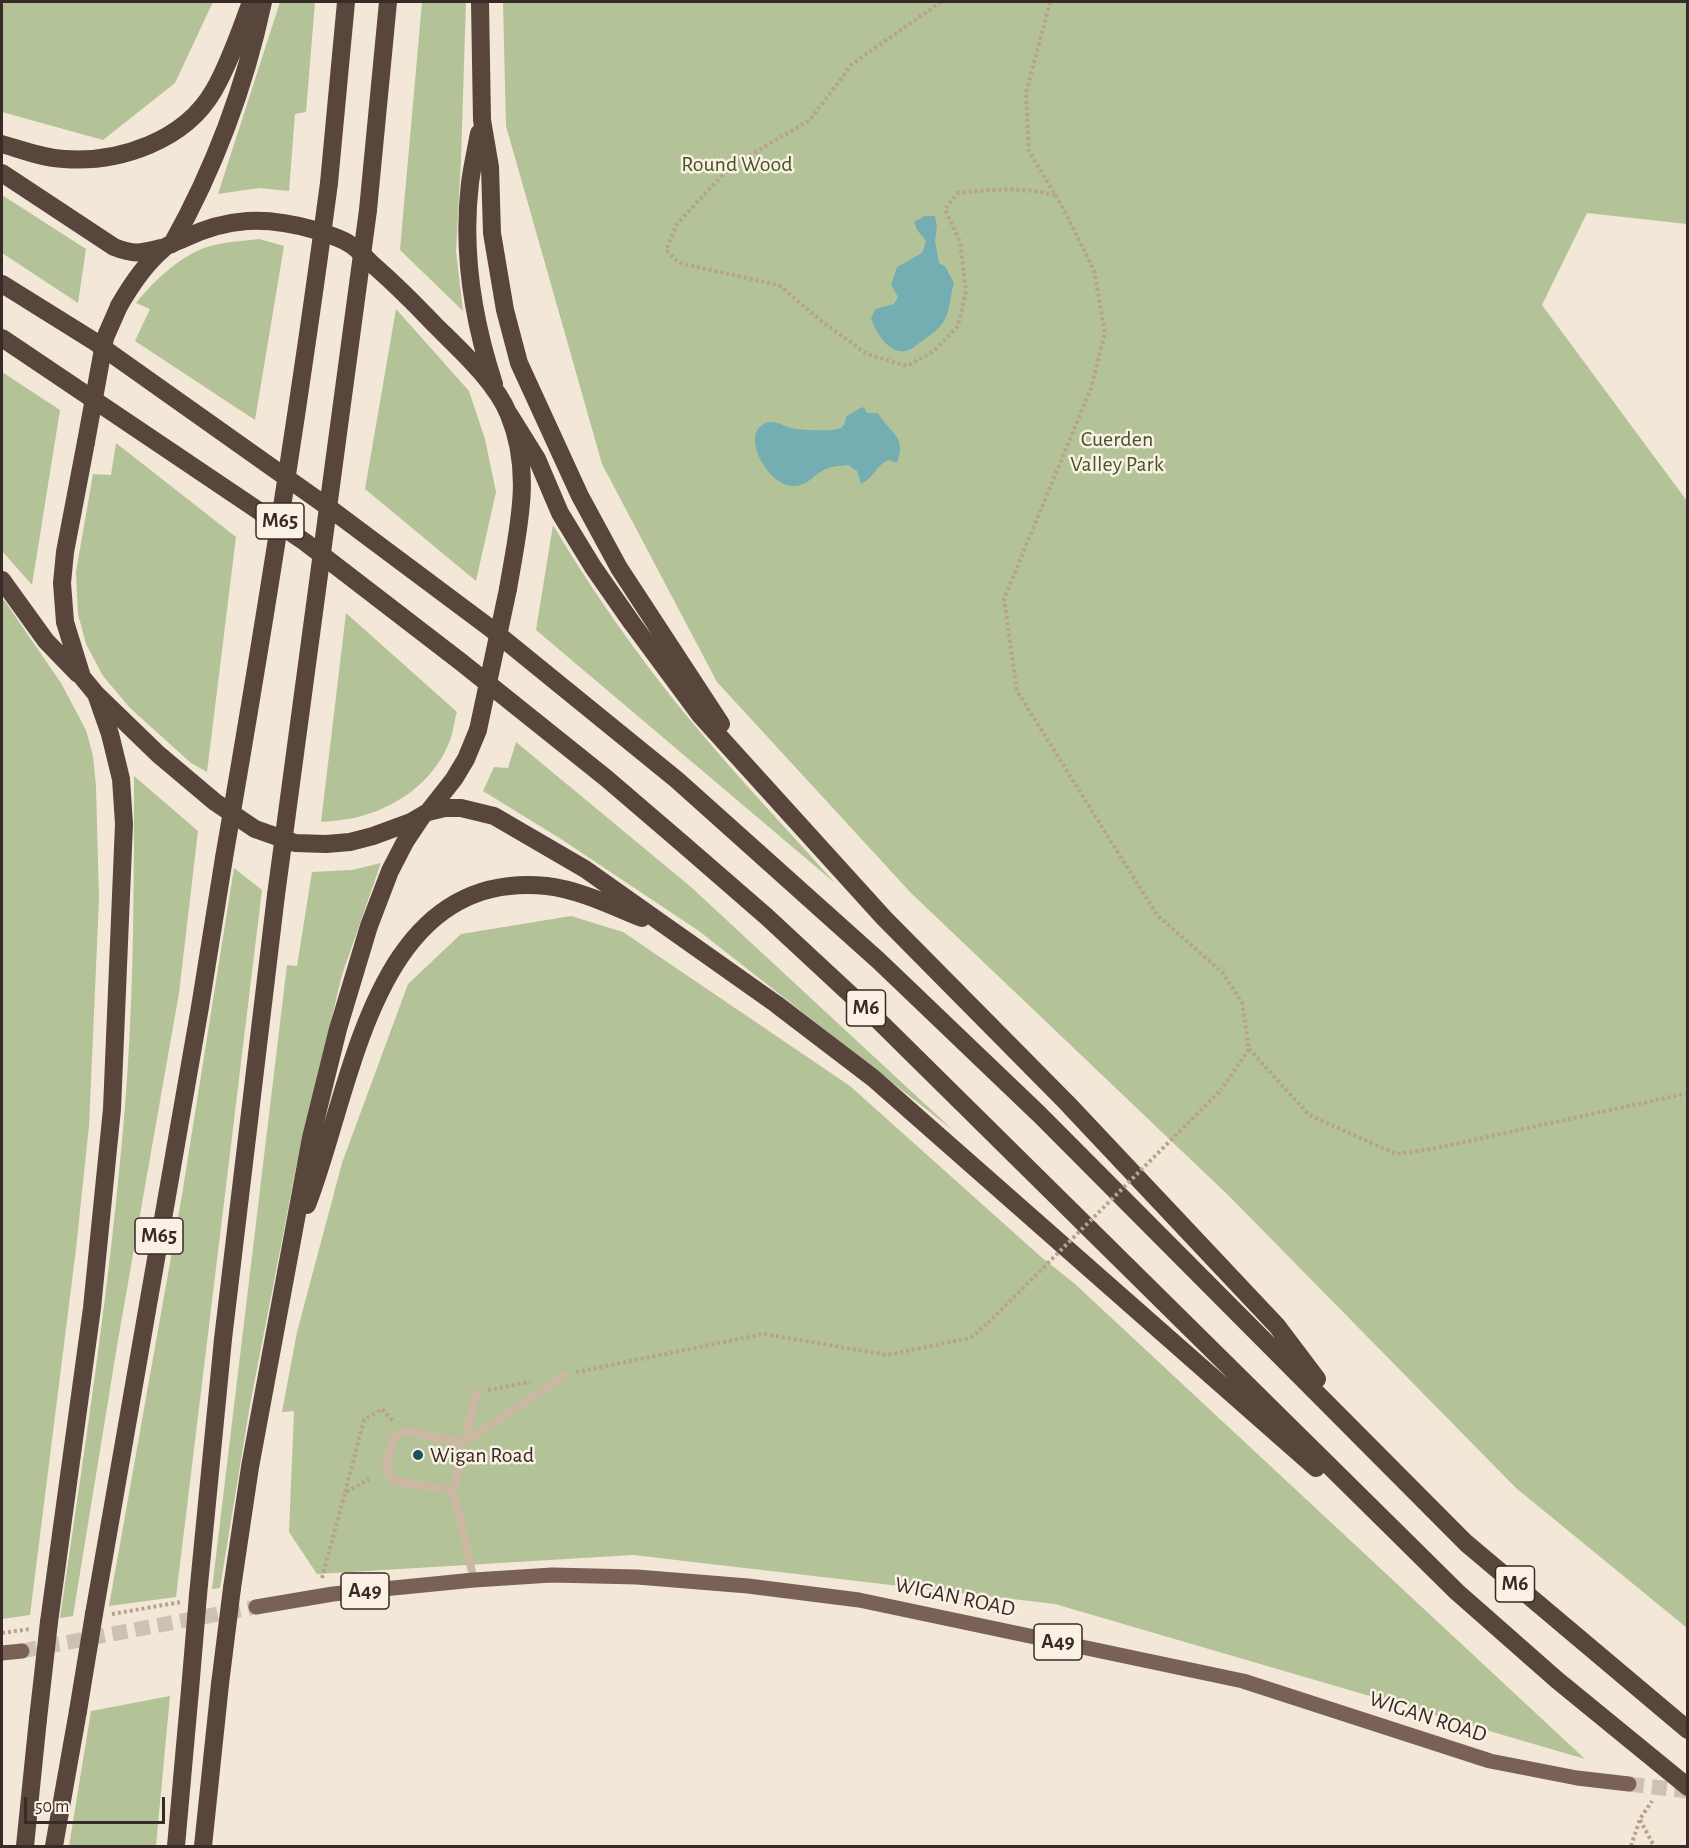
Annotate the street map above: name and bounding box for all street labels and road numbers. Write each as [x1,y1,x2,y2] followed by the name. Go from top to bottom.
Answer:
[256,503,304,539] road number: M65
[846,990,886,1026] road number: M6
[135,1218,183,1254] road number: M65
[1496,1566,1534,1602] road number: M6
[892,1571,1018,1623] street label: WIGAN ROAD
[341,1573,389,1609] road number: A49
[1034,1624,1082,1660] road number: A49
[1366,1686,1490,1748] street label: WIGAN ROAD

